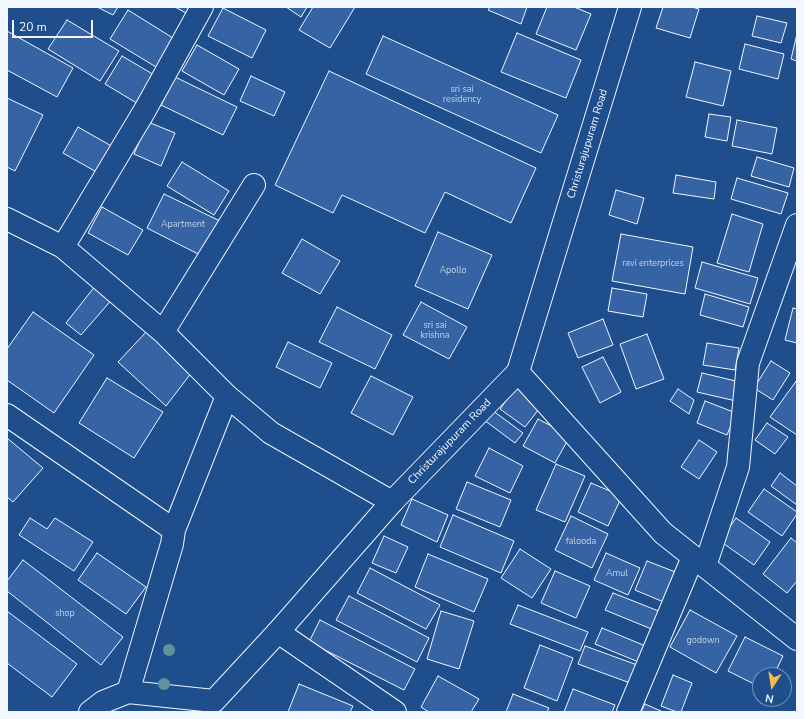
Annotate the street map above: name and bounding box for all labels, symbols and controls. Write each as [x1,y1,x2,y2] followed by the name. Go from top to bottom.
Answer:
[14,12,95,38] scale bar
[19,19,47,35] text: 20 m
[443,85,481,106] house number: sri sai residency
[565,88,611,200] street label: Christurajupuram Road
[161,220,205,230] house number: Apartment
[622,259,684,269] house number: ravi enterprices
[439,266,467,276] house number: Apollo
[420,321,450,342] house number: sri sai krishna
[406,396,494,488] street label: Christurajupuram Road
[566,537,596,547] house number: falooda
[606,569,628,579] house number: Amul
[55,609,75,619] house number: shop
[686,636,720,646] house number: godown
[752,667,792,707] north arrow
[764,690,775,706] text: N

